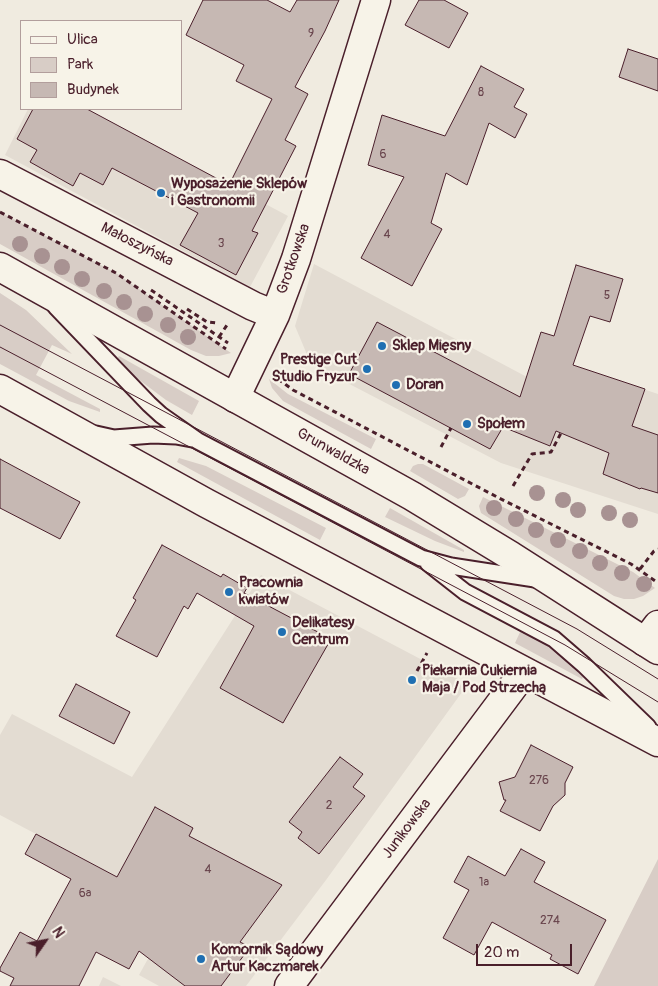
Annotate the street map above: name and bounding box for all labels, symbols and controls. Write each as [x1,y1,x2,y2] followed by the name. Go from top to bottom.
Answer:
[20,20,182,110] legend
[308,27,314,41] house number: 9
[67,30,98,49] text: Ulica
[67,55,93,74] text: Park
[67,80,119,99] text: Budynek
[478,86,484,100] house number: 8
[380,148,386,162] house number: 6
[171,175,307,210] place label: Wyposażenie Sklepów i Gastronomii
[155,187,167,199] marker: Wyposażenie Sklepów i Gastronomii
[98,219,176,271] street label: Małoszyńska
[274,221,314,297] street label: Grotkowska
[384,228,390,242] house number: 4
[218,237,224,251] house number: 3
[604,289,610,303] house number: 5
[392,337,471,355] place label: Sklep Mięsny
[376,340,388,352] marker: Sklep Mięsny
[272,351,357,386] place label: Prestige Cut Studio Fryzur
[361,363,373,375] marker: Prestige Cut Studio Fryzur
[406,376,444,394] place label: Doran
[390,379,402,391] marker: Doran
[477,415,525,433] place label: Społem
[461,418,473,430] marker: Społem
[293,425,373,479] street label: Grunwaldzka
[239,574,303,609] place label: Pracownia kwiatów
[223,586,235,598] marker: Pracownia kwiatów
[292,614,354,649] place label: Delikatesy Centrum
[276,626,288,638] marker: Delikatesy Centrum
[422,662,547,697] place label: Piekarnia Cukiernia Maja / Pod Strzechą
[406,674,418,686] marker: Piekarnia Cukiernia Maja / Pod Strzechą
[529,774,549,788] house number: 276
[379,796,435,862] street label: Junikowska
[326,799,332,813] house number: 2
[205,863,211,877] house number: 4
[479,876,489,890] house number: 1a
[79,887,91,901] house number: 6a
[540,914,560,928] house number: 274
[20,916,70,966] north arrow
[48,924,68,941] text: N
[478,934,574,966] scale bar
[211,941,323,976] place label: Komornik Sądowy Artur Kaczmarek
[484,943,519,962] text: 20 m
[195,953,207,965] marker: Komornik Sądowy Artur Kaczmarek

